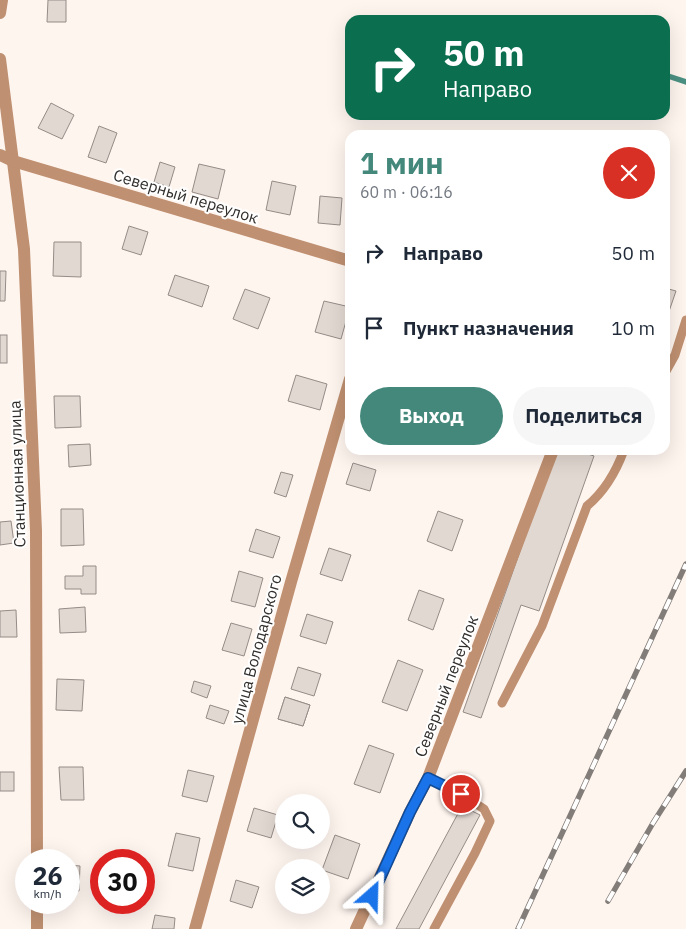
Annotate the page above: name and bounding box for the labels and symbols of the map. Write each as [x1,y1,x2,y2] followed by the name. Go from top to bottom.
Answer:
[111,164,261,228] street label: Северный переулок
[4,400,30,548] street label: Станционная улица
[226,572,286,726] street label: улица Володарского
[410,612,482,760] street label: Северный переулок
[440,773,482,815] pin
[90,849,155,914] speed limit sign: 30
[345,869,397,921] position arrow

